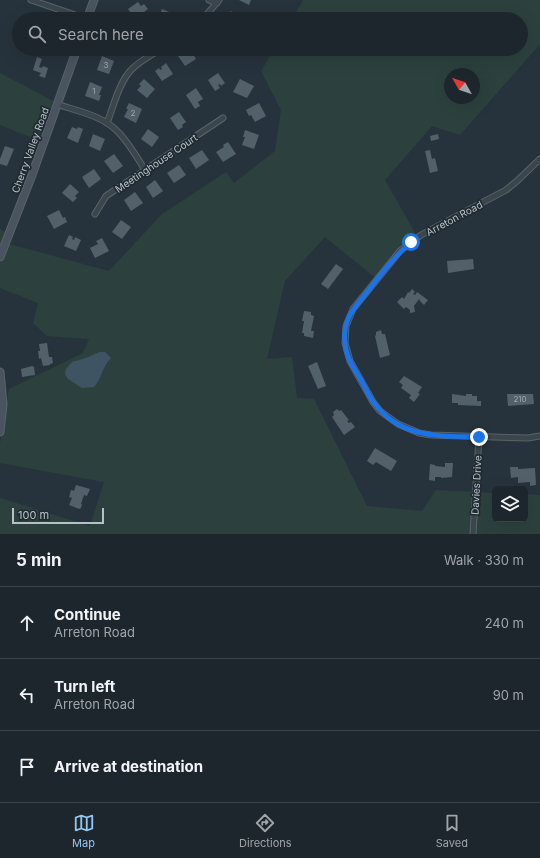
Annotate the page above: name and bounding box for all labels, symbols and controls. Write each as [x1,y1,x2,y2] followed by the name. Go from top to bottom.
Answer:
[12,12,528,56] search box
[26,23,48,45] icon: search
[58,25,144,44] text: Search here
[104,60,109,70] house number: 3
[444,68,480,104] north arrow
[92,86,96,96] house number: 1
[9,105,51,195] street label: Cherry Valley Road
[131,108,136,118] house number: 2
[113,131,200,195] street label: Meetinghouse Court
[424,198,484,238] street label: Arreton Road
[402,233,420,251] route start
[513,394,527,404] house number: 210
[470,428,488,446] route end
[468,455,484,515] street label: Davies Drive
[492,486,528,522] map controls
[492,486,528,522] button: layers
[12,506,104,525] scale bar
[18,508,49,522] text: 100 m
[16,550,62,570] text: 5 min
[444,552,524,568] text: Walk · 330 m
[54,605,121,624] text: Continue
[16,612,38,634] icon: ahead
[485,615,524,631] text: 240 m
[54,624,135,640] text: Arreton Road
[54,677,115,696] text: Turn left
[16,684,38,706] icon: left
[493,687,524,703] text: 90 m
[54,696,135,712] text: Arreton Road
[16,756,38,778] icon: arrive
[54,757,203,776] text: Arrive at destination
[72,812,95,850] tab: Map
[239,812,292,850] tab: Directions
[436,812,468,850] tab: Saved

